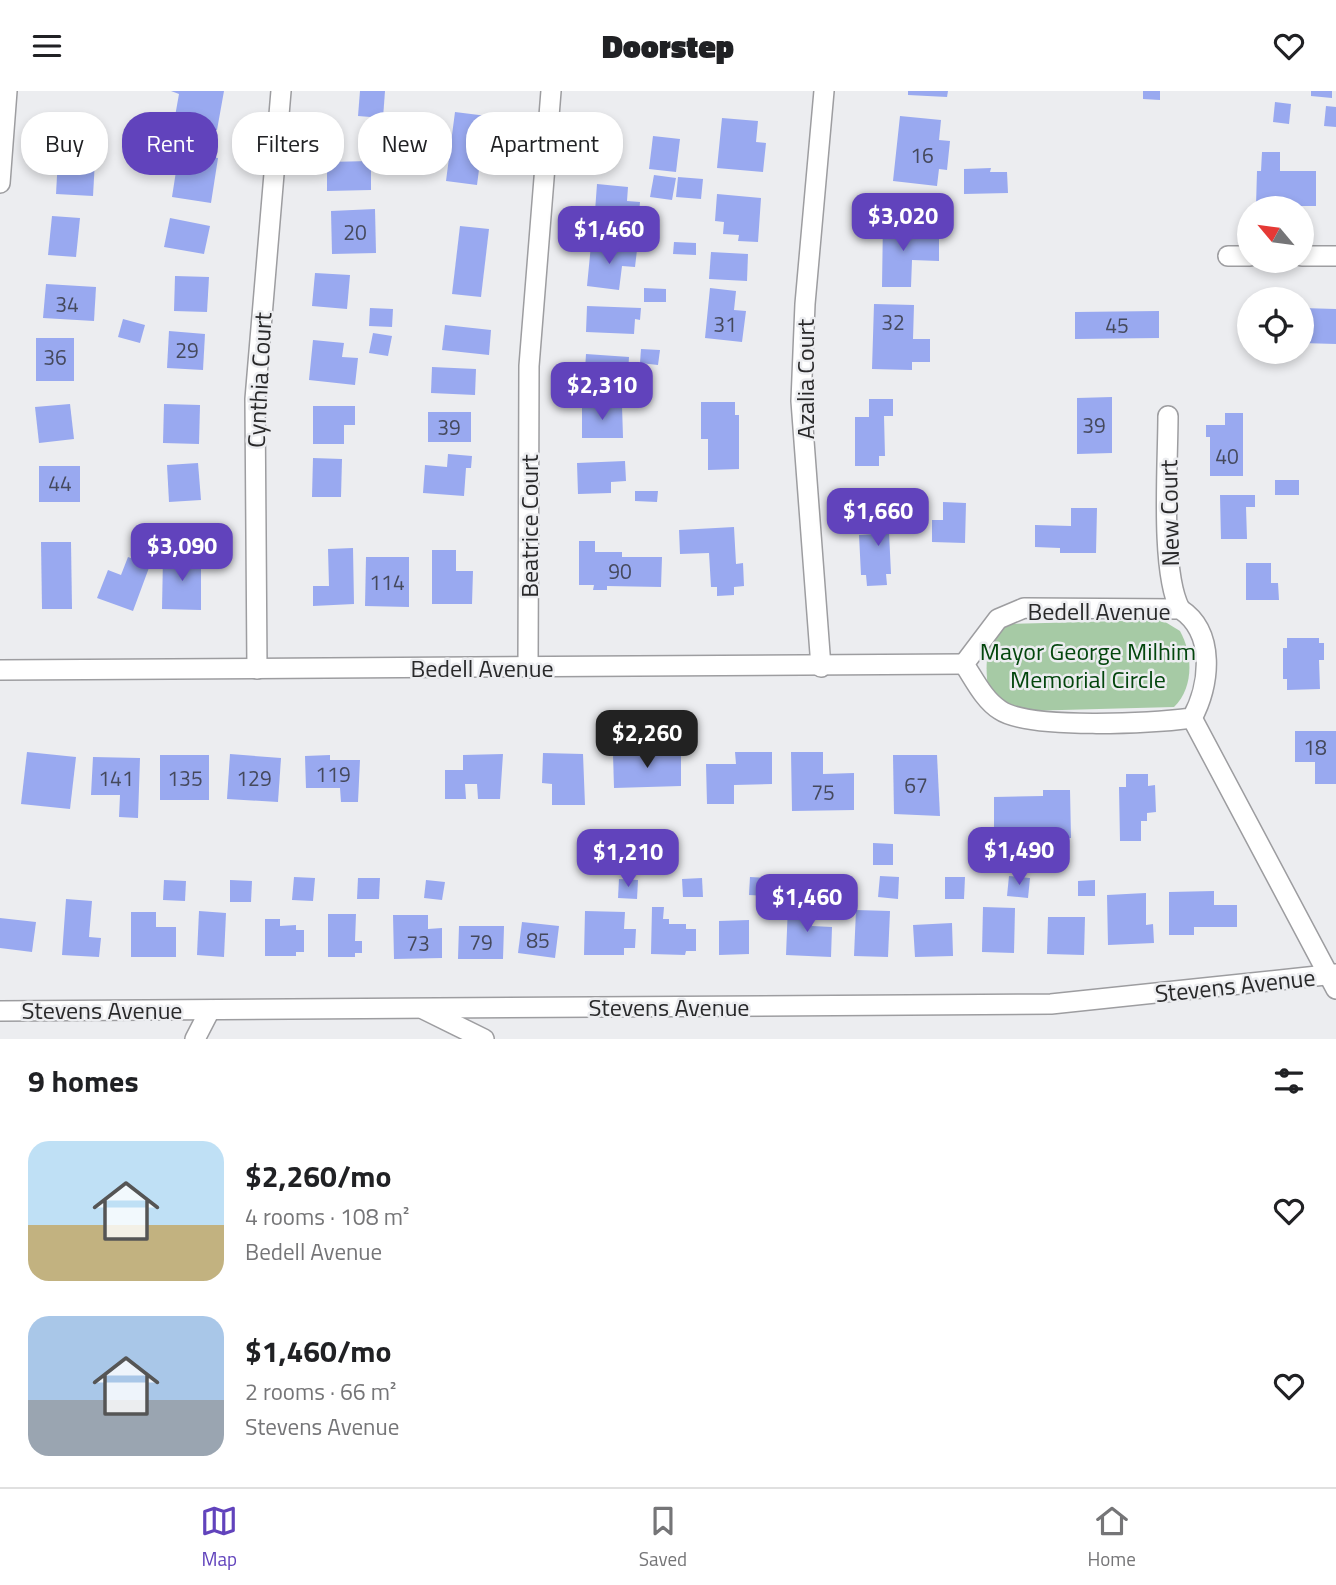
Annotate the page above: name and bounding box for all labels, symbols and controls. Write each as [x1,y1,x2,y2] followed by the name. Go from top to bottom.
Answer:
[602,22,734,70] text: Doorstep
[28,27,66,65] icon: menu
[1270,27,1308,65] icon: heart
[21,112,108,175] chip: Buy
[122,112,218,175] chip: Rent
[232,112,344,175] chip: Filters
[358,112,452,175] chip: New
[466,112,623,175] chip: Apartment
[910,139,934,171] house number: 16
[846,193,960,253] pin: $3,020
[1237,196,1314,273] north arrow
[1237,196,1314,364] map controls
[868,198,938,233] text: $3,020
[552,207,666,266] pin: $1,460
[574,211,644,246] text: $1,460
[343,216,367,248] house number: 20
[1237,287,1314,364] button: locate
[55,288,79,320] house number: 34
[881,306,905,338] house number: 32
[713,308,737,340] house number: 31
[1105,309,1129,341] house number: 45
[237,311,281,449] street label: Cynthia Court
[787,318,823,439] street label: Azalia Court
[175,334,199,366] house number: 29
[43,341,67,373] house number: 36
[545,363,659,422] pin: $2,310
[567,367,637,402] text: $2,310
[1082,409,1106,441] house number: 39
[437,411,461,443] house number: 39
[1215,440,1239,472] house number: 40
[511,454,547,598] street label: Beatrice Court
[1150,459,1188,567] street label: New Court
[48,467,72,499] house number: 44
[821,489,935,548] pin: $1,660
[843,493,913,528] text: $1,660
[125,524,239,583] pin: $3,090
[147,528,217,563] text: $3,090
[608,555,632,587] house number: 90
[369,566,405,598] house number: 114
[1027,593,1171,629] street label: Bedell Avenue
[980,633,1196,697] park label: Mayor George Milhim Memorial Circle
[410,650,554,686] street label: Bedell Avenue
[590,711,704,770] pin: $2,260
[612,715,682,750] text: $2,260
[1303,731,1327,763] house number: 18
[315,758,351,790] house number: 119
[98,762,134,794] house number: 141
[167,762,203,794] house number: 135
[236,762,272,794] house number: 129
[904,769,928,801] house number: 67
[811,776,835,808] house number: 75
[962,827,1076,887] pin: $1,490
[571,829,685,889] pin: $1,210
[984,832,1054,867] text: $1,490
[593,834,663,869] text: $1,210
[750,875,864,934] pin: $1,460
[772,879,842,914] text: $1,460
[526,924,550,956] house number: 85
[469,926,493,958] house number: 79
[406,927,430,959] house number: 73
[1153,959,1317,1011] street label: Stevens Avenue
[589,989,750,1025] street label: Stevens Avenue
[22,992,183,1028] street label: Stevens Avenue
[28,1058,139,1104] text: 9 homes
[1270,1062,1308,1100] icon: filters
[245,1153,391,1199] text: $2,260/mo
[84,1169,168,1253] icon: home
[1270,1192,1308,1230] icon: heart
[245,1199,409,1234] text: 4 rooms · 108 m²
[245,1234,382,1269] text: Bedell Avenue
[245,1328,391,1374] text: $1,460/mo
[84,1344,168,1428] icon: home
[1270,1367,1308,1405] icon: heart
[245,1374,396,1409] text: 2 rooms · 66 m²
[245,1409,399,1444] text: Stevens Avenue
[200,1502,238,1573] tab: Map
[639,1502,687,1573] tab: Saved
[1088,1502,1136,1573] tab: Home

